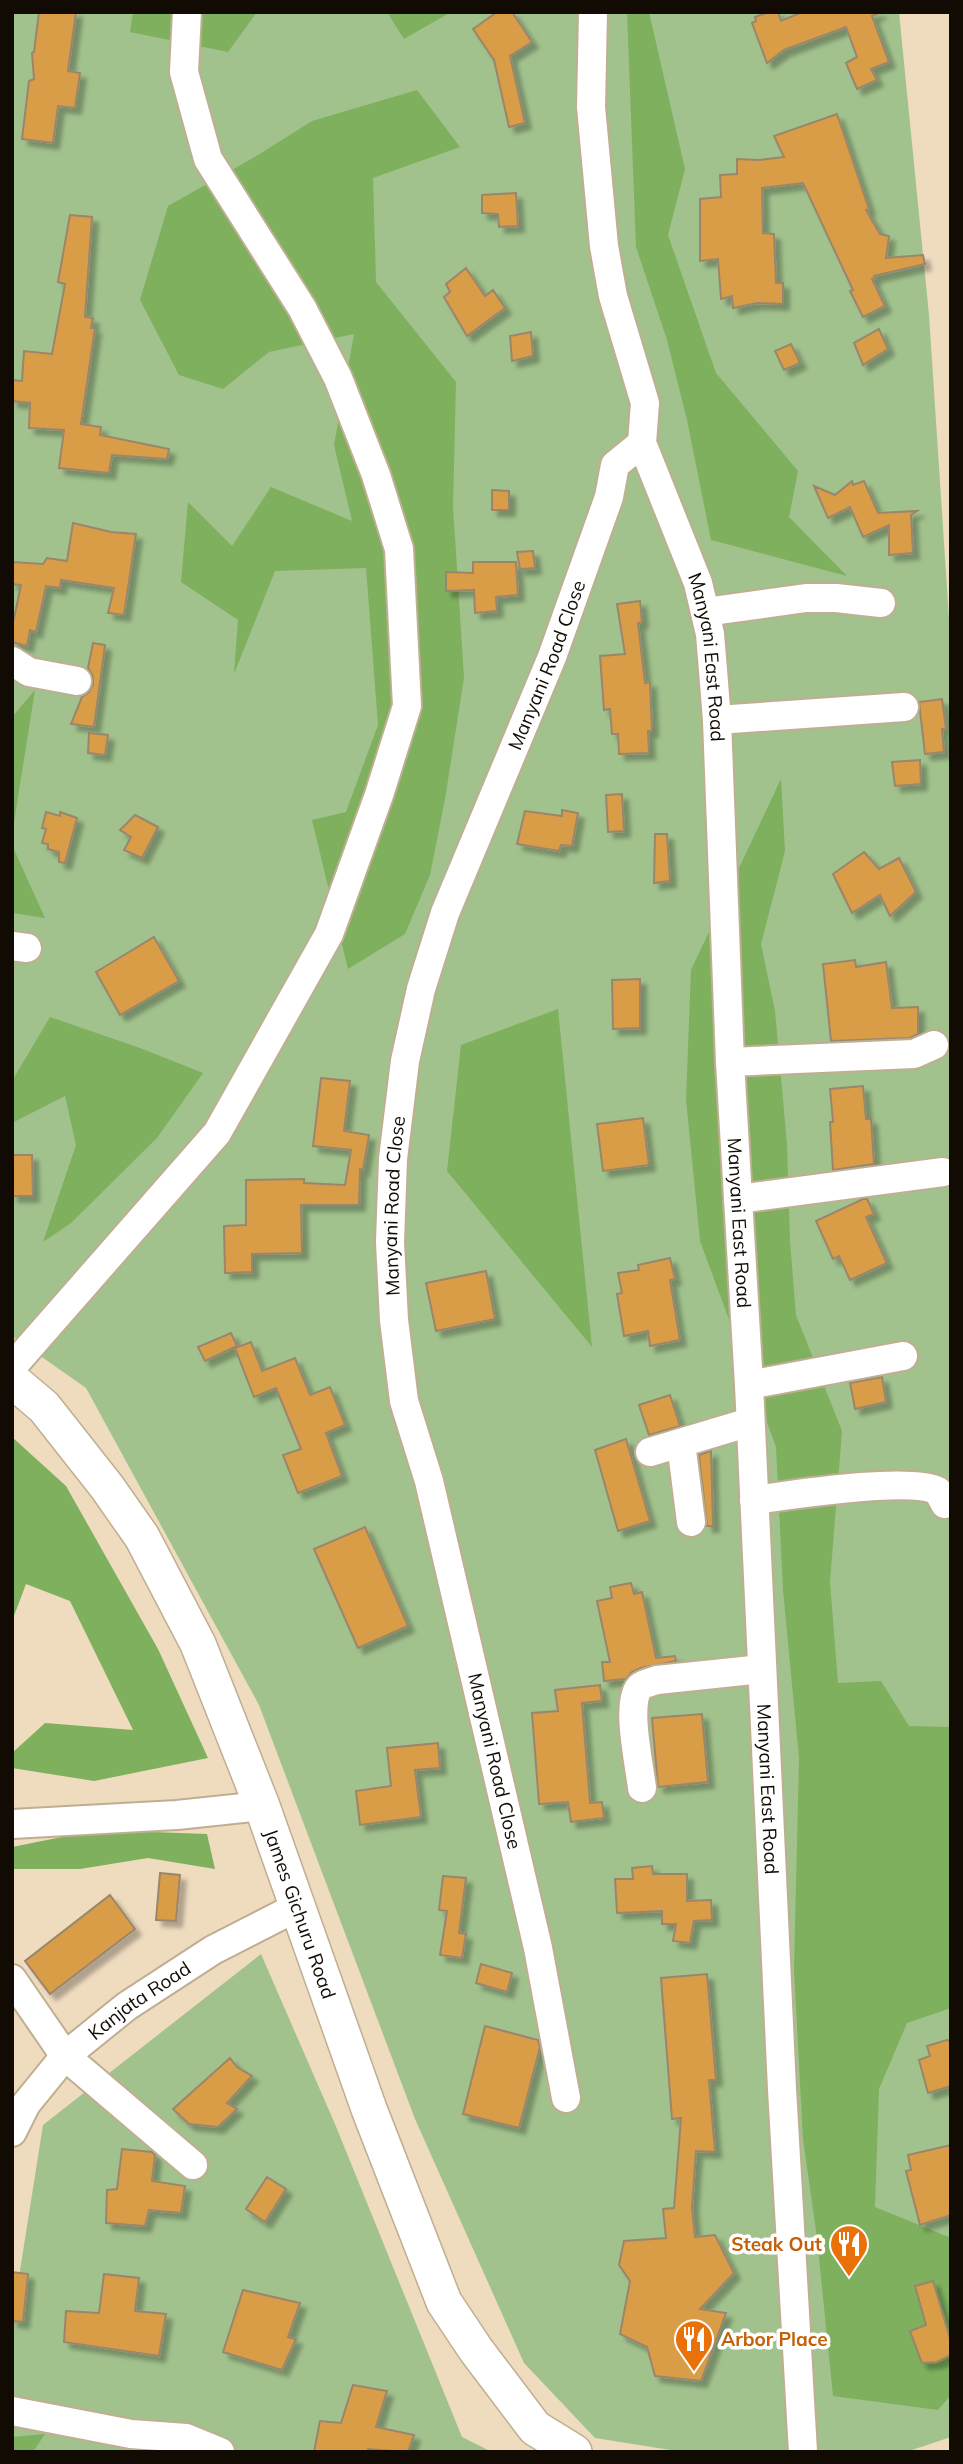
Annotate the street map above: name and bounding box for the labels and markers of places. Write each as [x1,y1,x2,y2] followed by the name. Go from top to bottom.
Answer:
[828,2223,870,2278] restaurant icon: Steak Out
[731,2232,822,2256] place label: Steak Out
[673,2318,715,2373] restaurant icon: Arbor Place
[721,2327,828,2351] place label: Arbor Place

